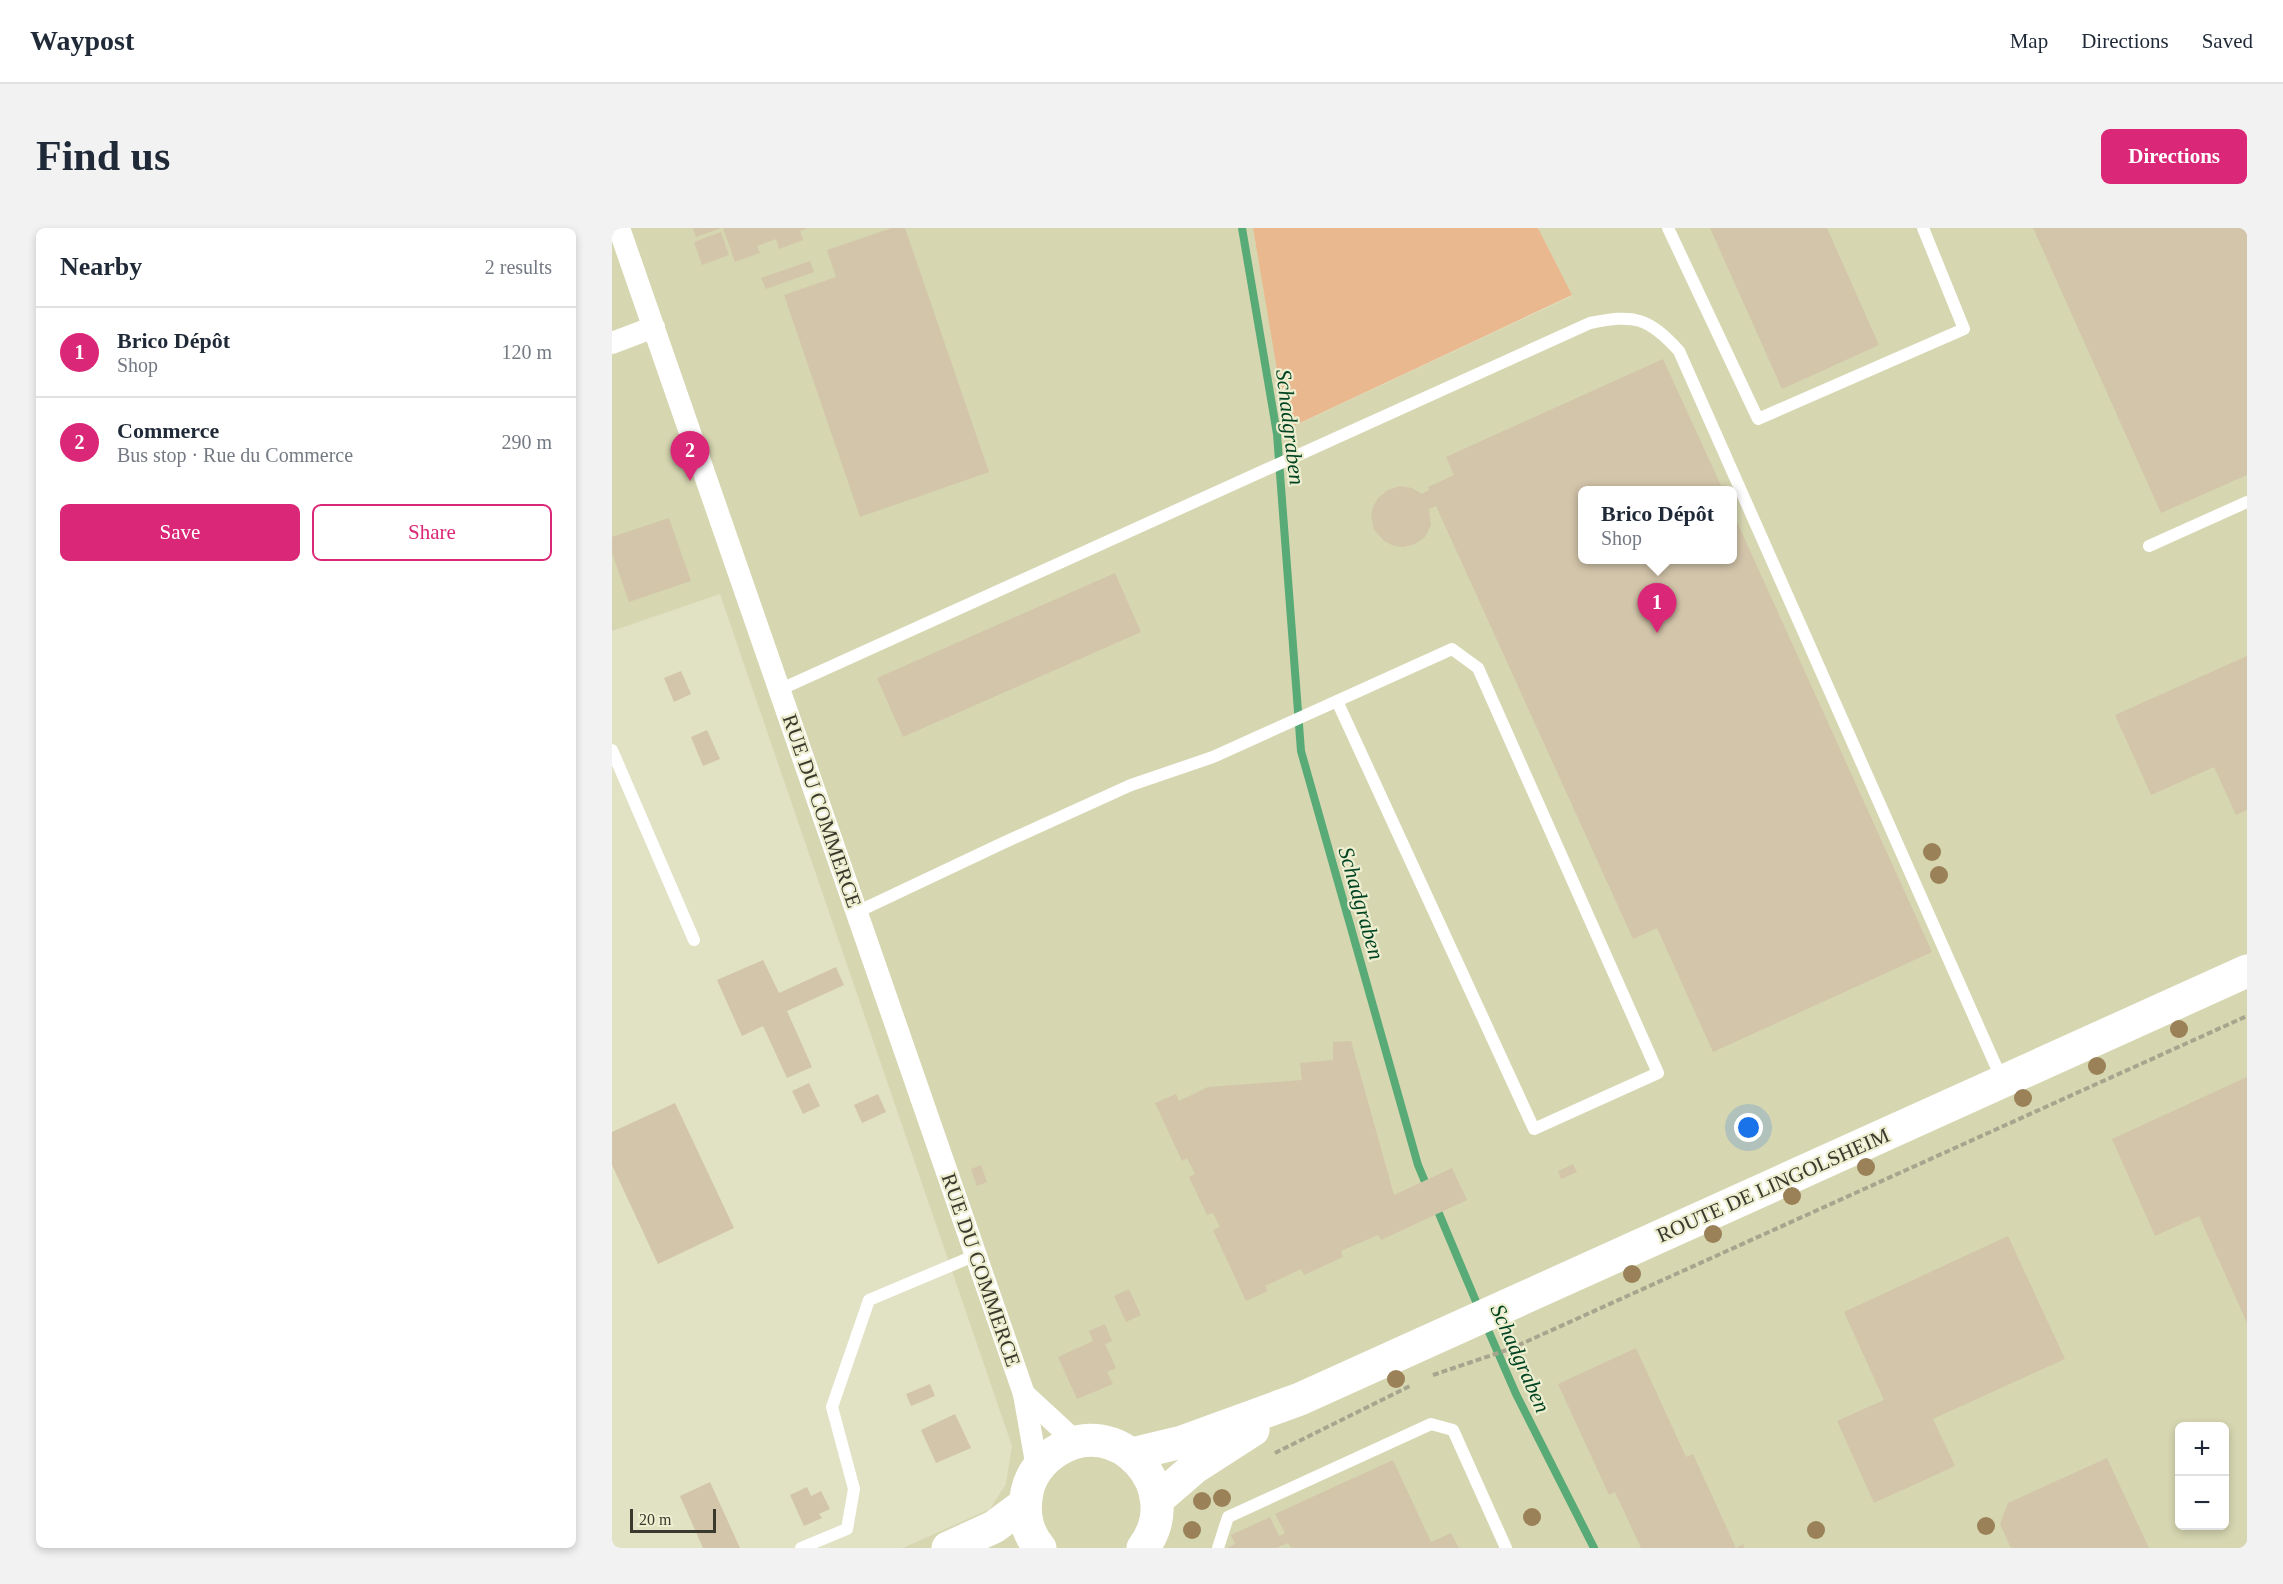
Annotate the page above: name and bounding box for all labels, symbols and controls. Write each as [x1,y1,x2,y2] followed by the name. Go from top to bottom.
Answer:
[30,25,134,56] text: Waypost
[2010,29,2048,53] text: Map
[2081,29,2169,53] text: Directions
[2202,29,2253,53] text: Saved
[2101,129,2247,184] button: Directions
[36,133,170,179] text: Find us
[60,252,142,281] text: Nearby
[485,256,552,278] text: 2 results
[117,328,230,353] text: Brico Dépôt
[75,341,85,363] text: 1
[501,341,552,363] text: 120 m
[117,354,158,376] text: Shop
[1271,368,1310,486] water label: Schadgraben
[117,418,219,443] text: Commerce
[75,431,85,453] text: 2
[501,431,552,453] text: 290 m
[670,432,710,481] pin: 2
[117,444,353,466] text: Bus stop · Rue du Commerce
[1578,486,1737,564] popup
[1601,501,1714,526] text: Brico Dépôt
[60,504,300,561] button: Save
[312,504,552,561] button: Share
[1601,527,1642,549] text: Shop
[1638,584,1676,633] pin: 1
[778,711,866,911] street label: RUE DU COMMERCE
[1334,844,1390,962] water label: Schadgraben
[1734,1113,1763,1142] your location
[1653,1123,1893,1247] street label: ROUTE DE LINGOLSHEIM
[937,1170,1025,1370] street label: RUE DU COMMERCE
[1486,1300,1556,1416] water label: Schadgraben
[2175,1422,2229,1530] map controls
[2175,1422,2229,1476] button: +
[2175,1476,2229,1530] button: −
[630,1506,716,1534] scale bar
[639,1511,671,1528] text: 20 m

